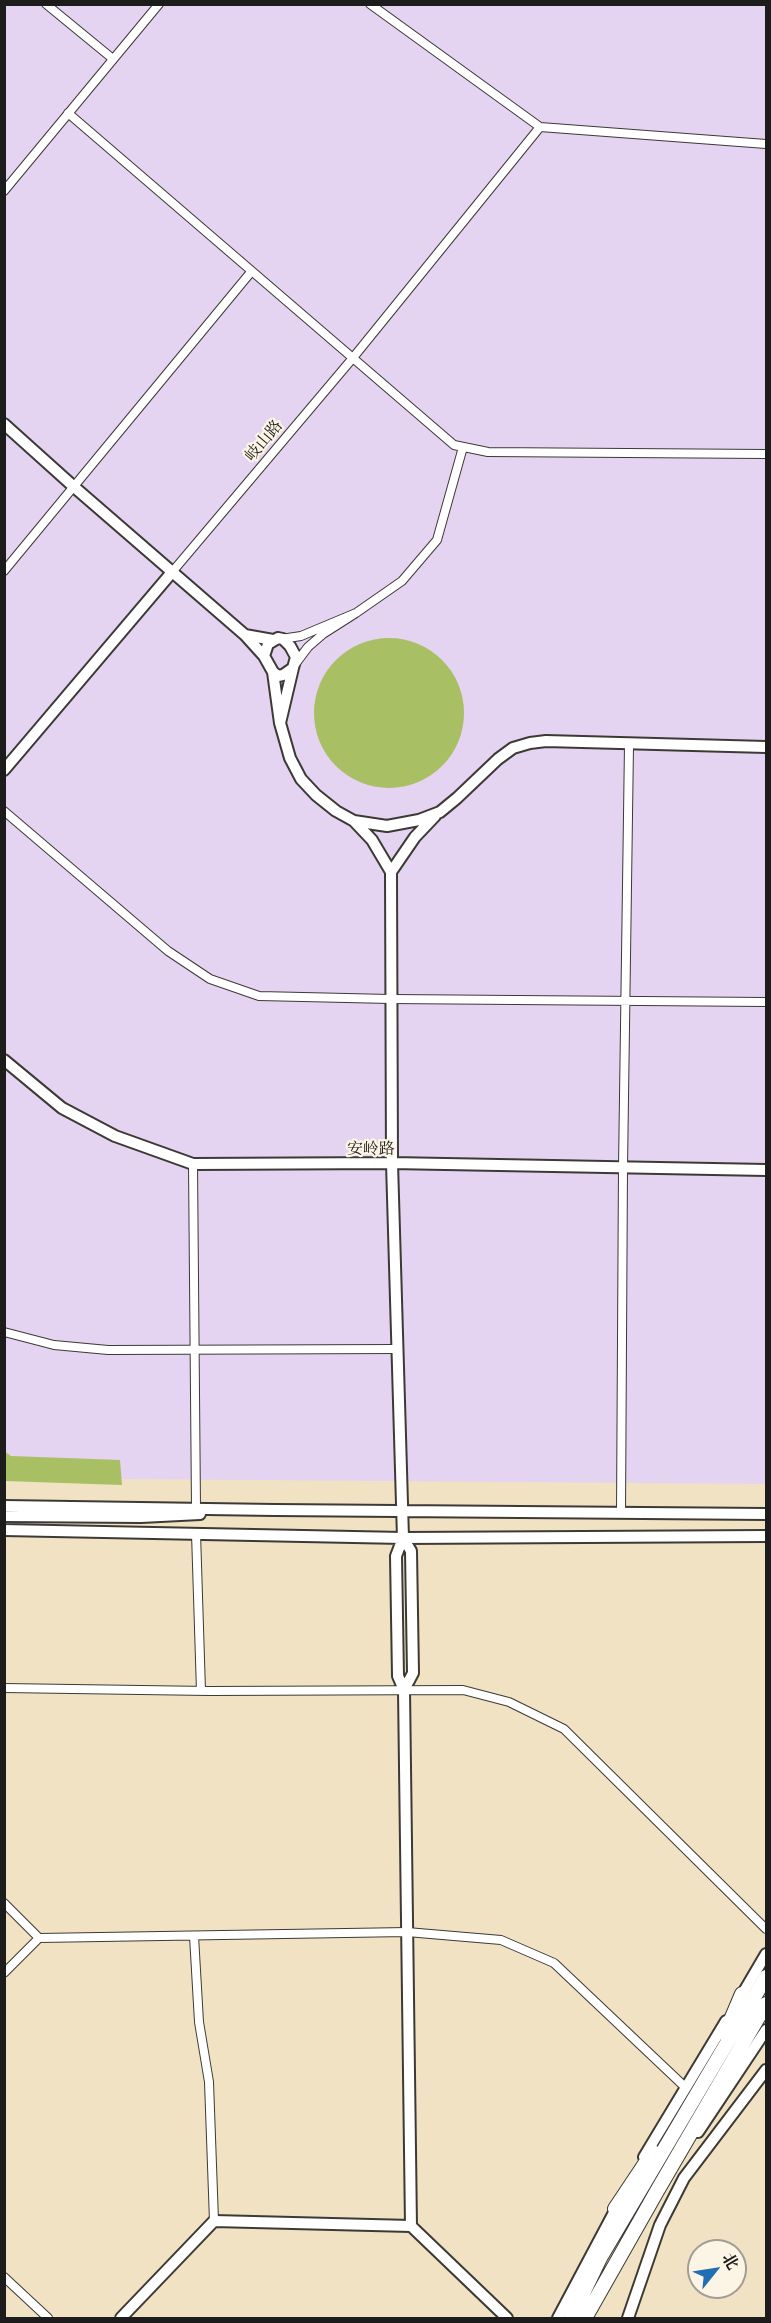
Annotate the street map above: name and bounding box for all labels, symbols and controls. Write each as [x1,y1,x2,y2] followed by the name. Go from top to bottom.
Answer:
[241,416,287,466] street label: 岐山路
[347,1139,395,1159] street label: 安岭路
[687,2239,747,2299] north arrow
[718,2249,744,2273] text: 北

